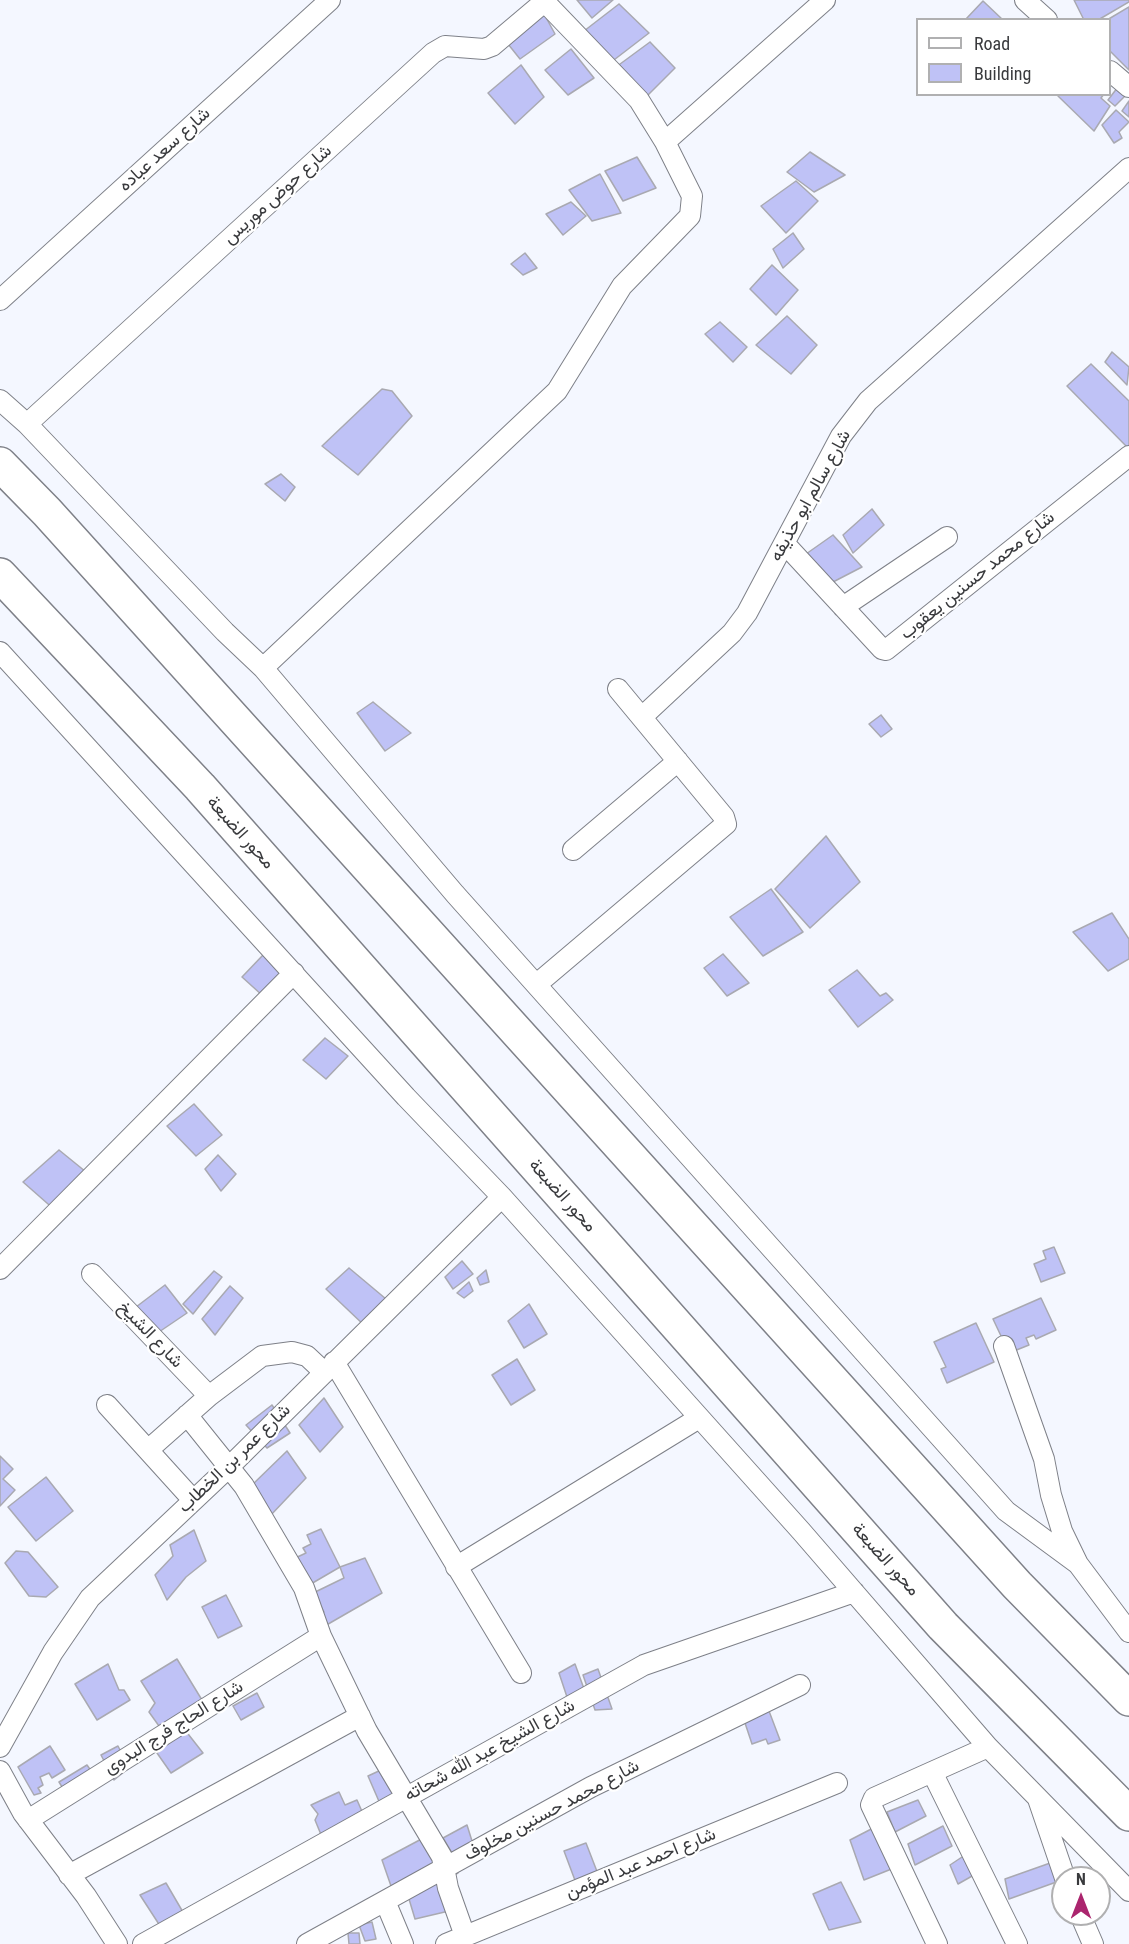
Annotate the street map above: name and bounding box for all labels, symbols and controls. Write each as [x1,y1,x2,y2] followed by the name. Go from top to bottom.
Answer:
[916,18,1111,96] legend
[974,33,1010,54] text: Road
[974,63,1031,84] text: Building
[115,103,215,197] street label: شارع سعد عباده
[219,141,337,249] street label: شارع حوض موريس
[766,426,856,566] street label: شارع سالم ابو حذيفه
[896,507,1060,645] street label: شارع محمد حسنين يعقوب
[202,792,278,874] street label: محور الضبعة
[524,1155,600,1237] street label: محور الضبعة
[113,1297,187,1373] street label: شارع الشيخ
[174,1400,296,1518] street label: شارع عمر بن الخطاب
[847,1519,923,1601] street label: محور الضبعة
[100,1676,248,1780] street label: شارع الحاج فرج البدوى
[401,1695,579,1807] street label: شارع الشيخ عبد الله شحاته
[461,1756,643,1866] street label: شارع محمد حسنين مخلوف
[563,1824,719,1904] street label: شارع احمد عبد المؤمن
[1051,1866,1111,1926] north arrow
[1076,1870,1086,1889] text: N

